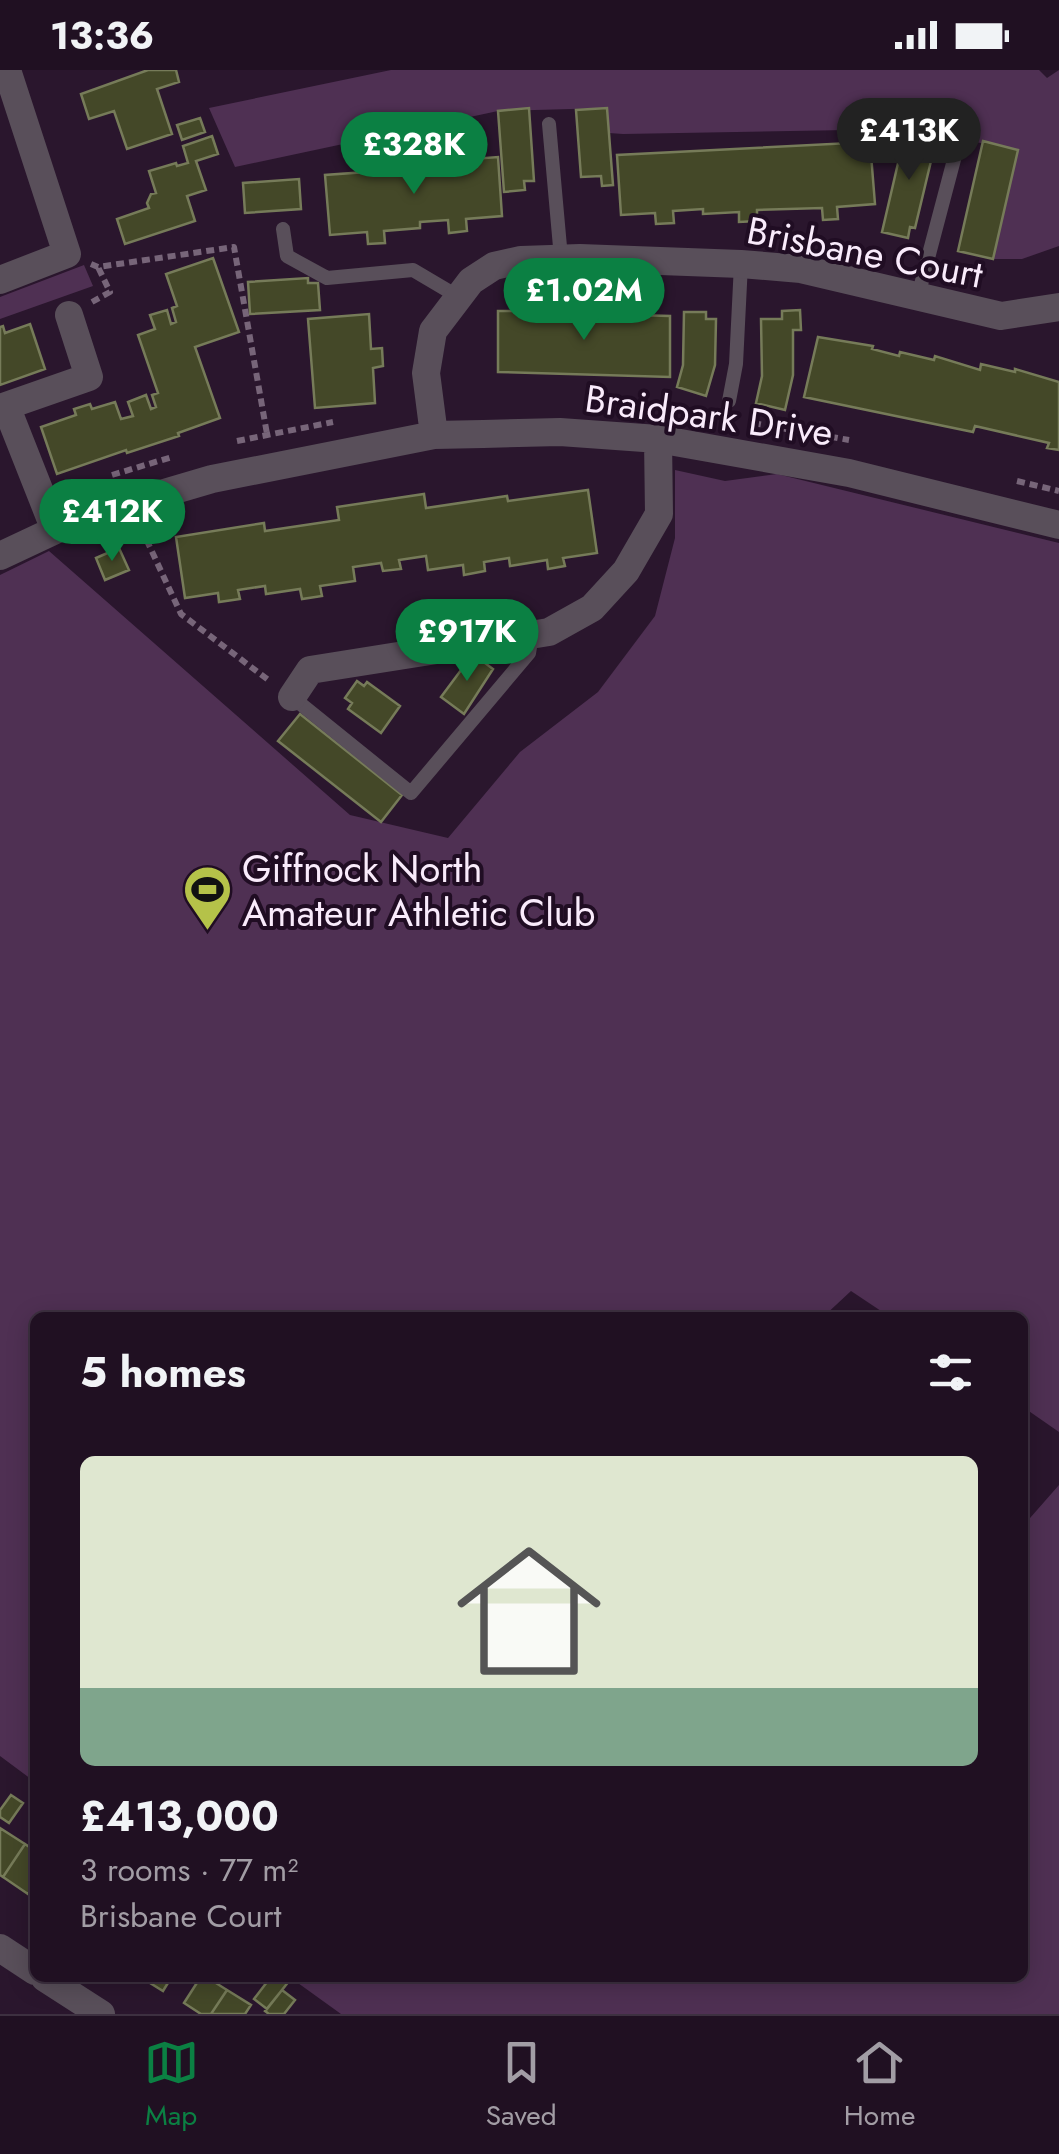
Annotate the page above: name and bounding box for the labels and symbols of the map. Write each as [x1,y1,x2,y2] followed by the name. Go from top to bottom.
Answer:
[839,98,979,183] pin: £413K
[344,112,484,197] pin: £328K
[742,202,988,302] street label: Brisbane Court
[503,258,665,343] pin: £1.02M
[582,370,836,460] street label: Braidpark Drive
[42,479,182,564] pin: £412K
[397,599,537,684] pin: £917K
[242,841,595,940] place label: Giffnock North Amateur Athletic Club
[181,864,233,932] sports icon: Giffnock North Amateur Athletic Club

